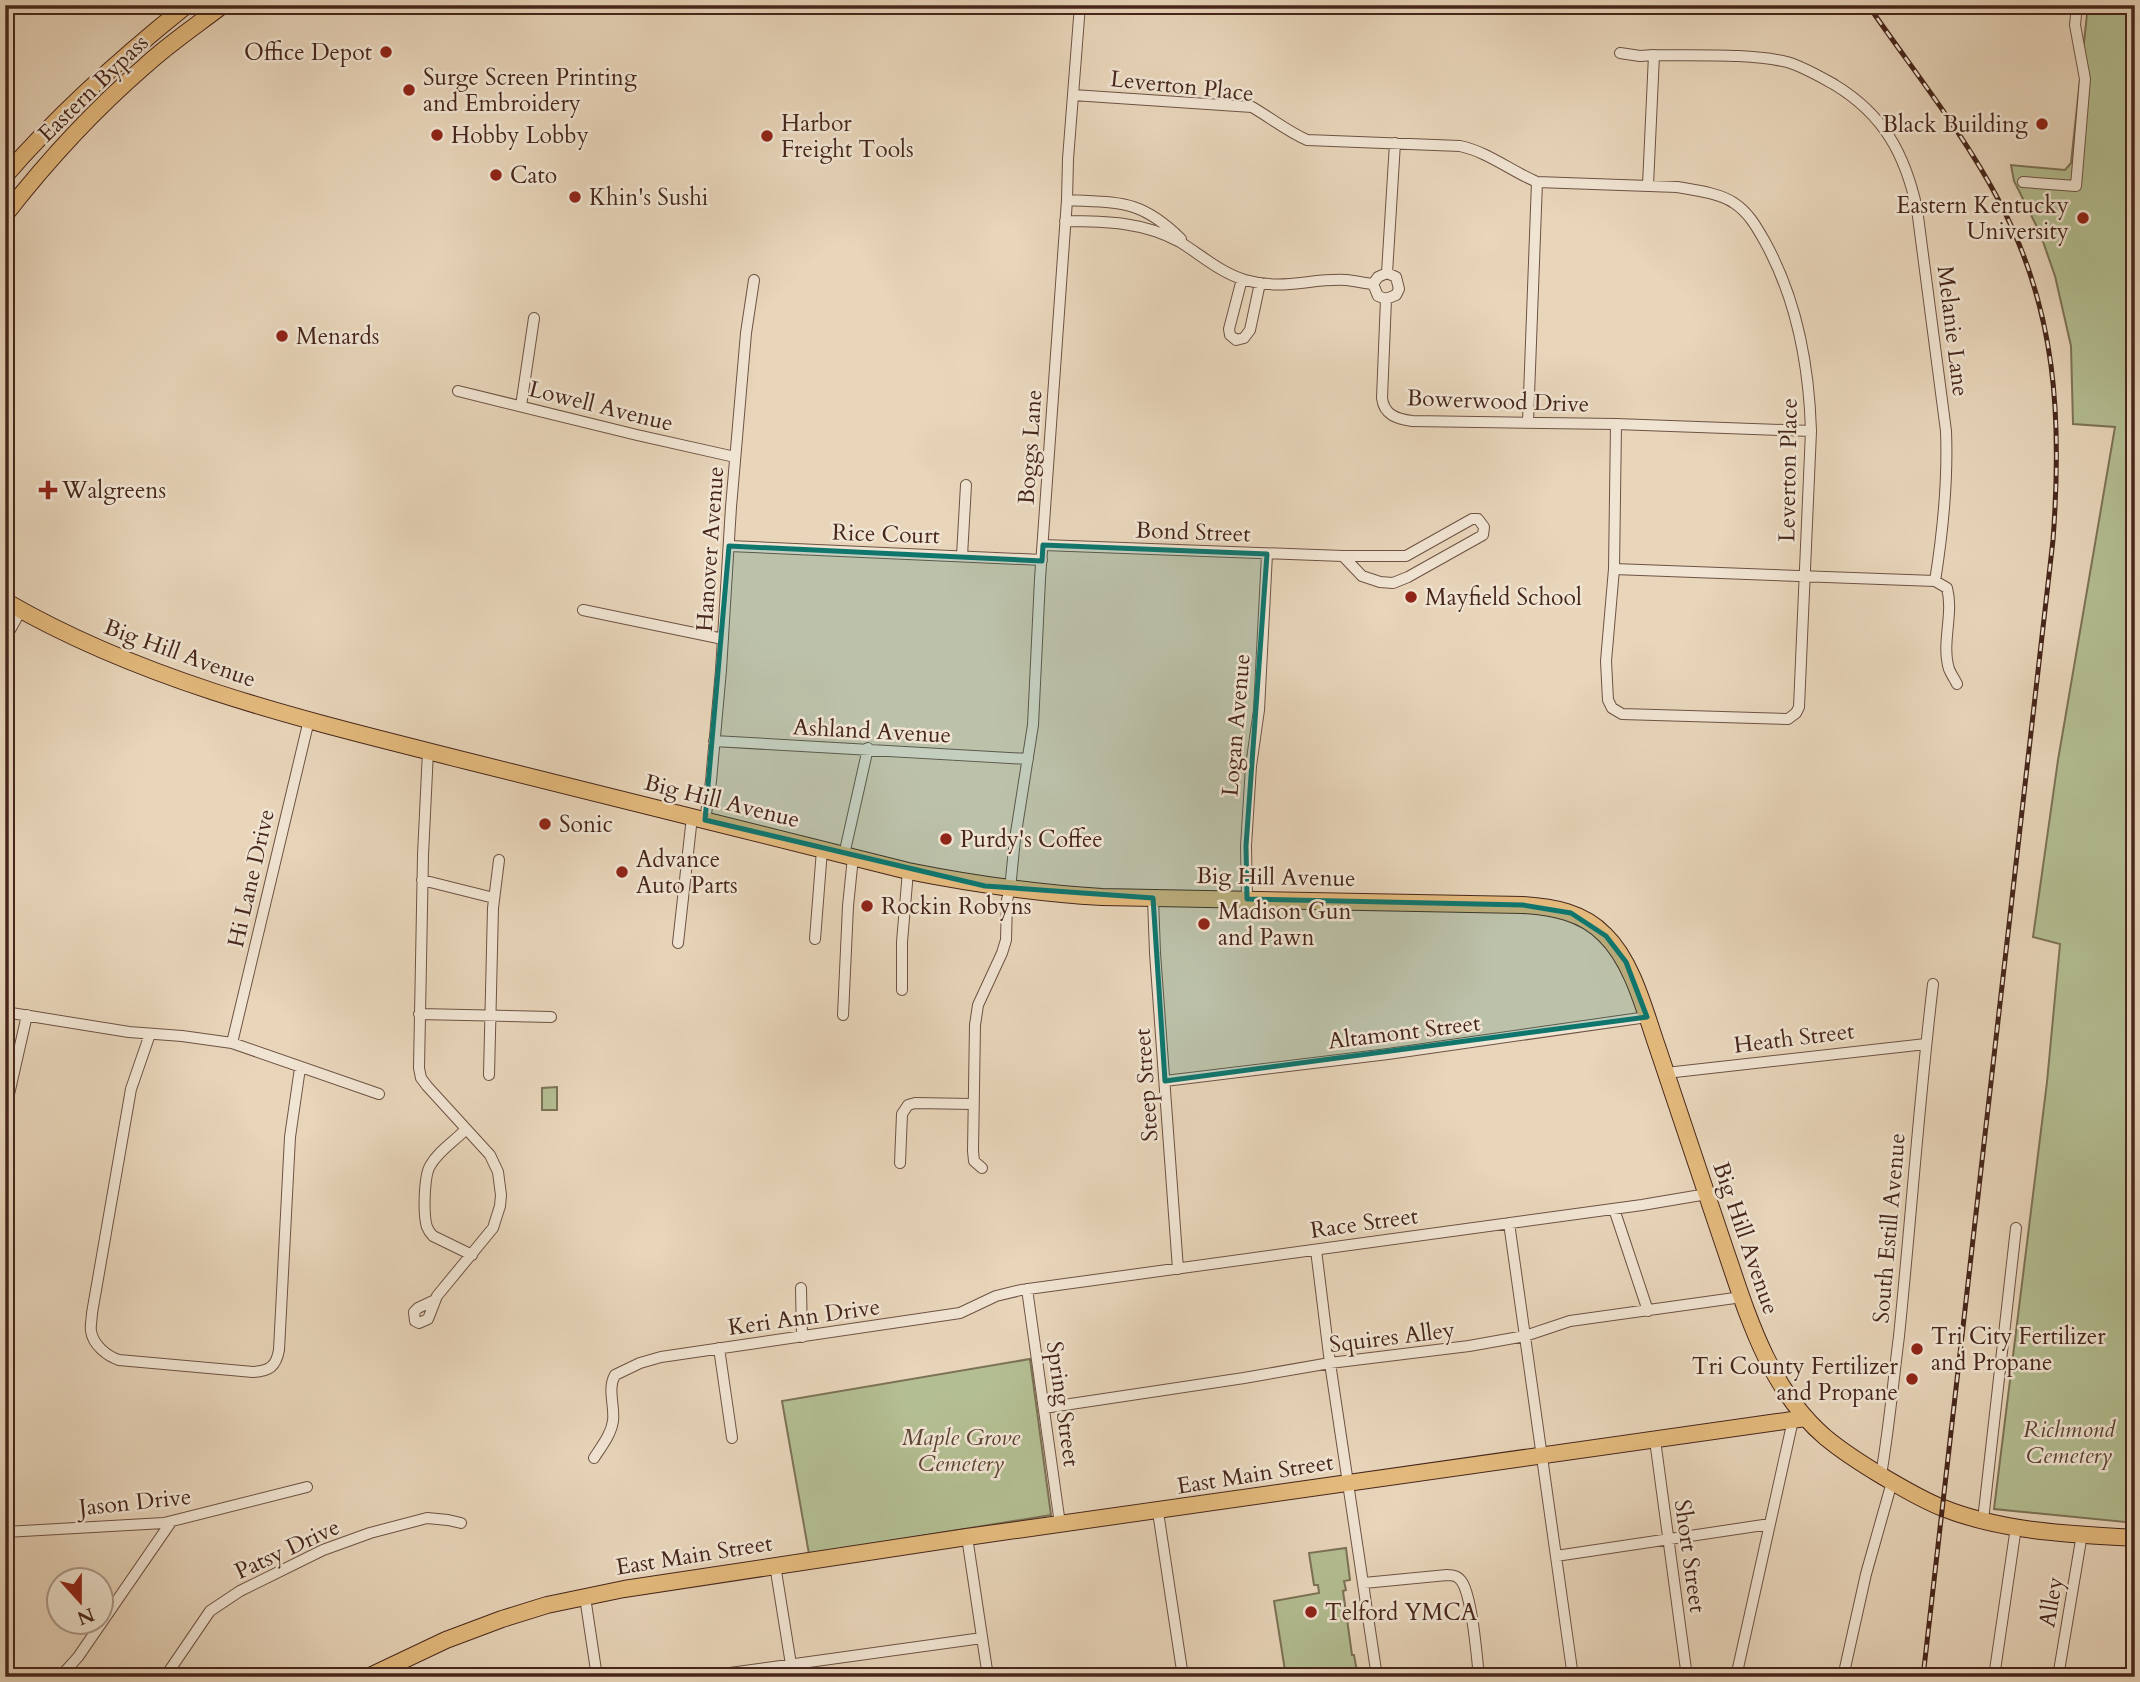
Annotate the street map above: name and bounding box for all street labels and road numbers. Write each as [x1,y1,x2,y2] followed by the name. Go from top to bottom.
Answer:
[31,27,155,149] street label: Eastern Bypass
[1109,63,1255,109] street label: Leverton Place
[1930,264,1976,398] street label: Melanie Lane
[526,373,676,439] street label: Lowell Avenue
[1406,382,1590,420] street label: Bowerwood Drive
[1011,389,1049,505] street label: Boggs Lane
[1771,398,1805,542] street label: Leverton Place
[689,465,731,633] street label: Hanover Avenue
[1135,515,1251,549] street label: Bond Street
[832,517,940,551] street label: Rice Court
[100,611,260,695] street label: Big Hill Avenue
[1214,652,1258,798] street label: Logan Avenue
[792,711,952,751] street label: Ashland Avenue
[641,767,803,835] street label: Big Hill Avenue
[220,806,282,950] street label: Hi Lane Drive
[1196,860,1356,894] street label: Big Hill Avenue
[1326,1007,1482,1057] street label: Altamont Street
[1732,1015,1856,1061] street label: Heath Street
[1127,1027,1165,1143] street label: Steep Street
[1865,1132,1913,1324] street label: South Estill Avenue
[1705,1158,1787,1318] street label: Big Hill Avenue
[1308,1200,1420,1246] street label: Race Street
[726,1291,882,1343] street label: Keri Ann Drive
[1327,1314,1457,1360] street label: Squires Alley
[1039,1339,1087,1469] street label: Spring Street
[1175,1446,1335,1502] street label: East Main Street
[74,1481,193,1524] street label: Jason Drive
[1667,1498,1713,1614] street label: Short Street
[229,1511,345,1587] street label: Patsy Drive
[614,1527,774,1583] street label: East Main Street
[2031,1574,2071,1630] street label: Alley

